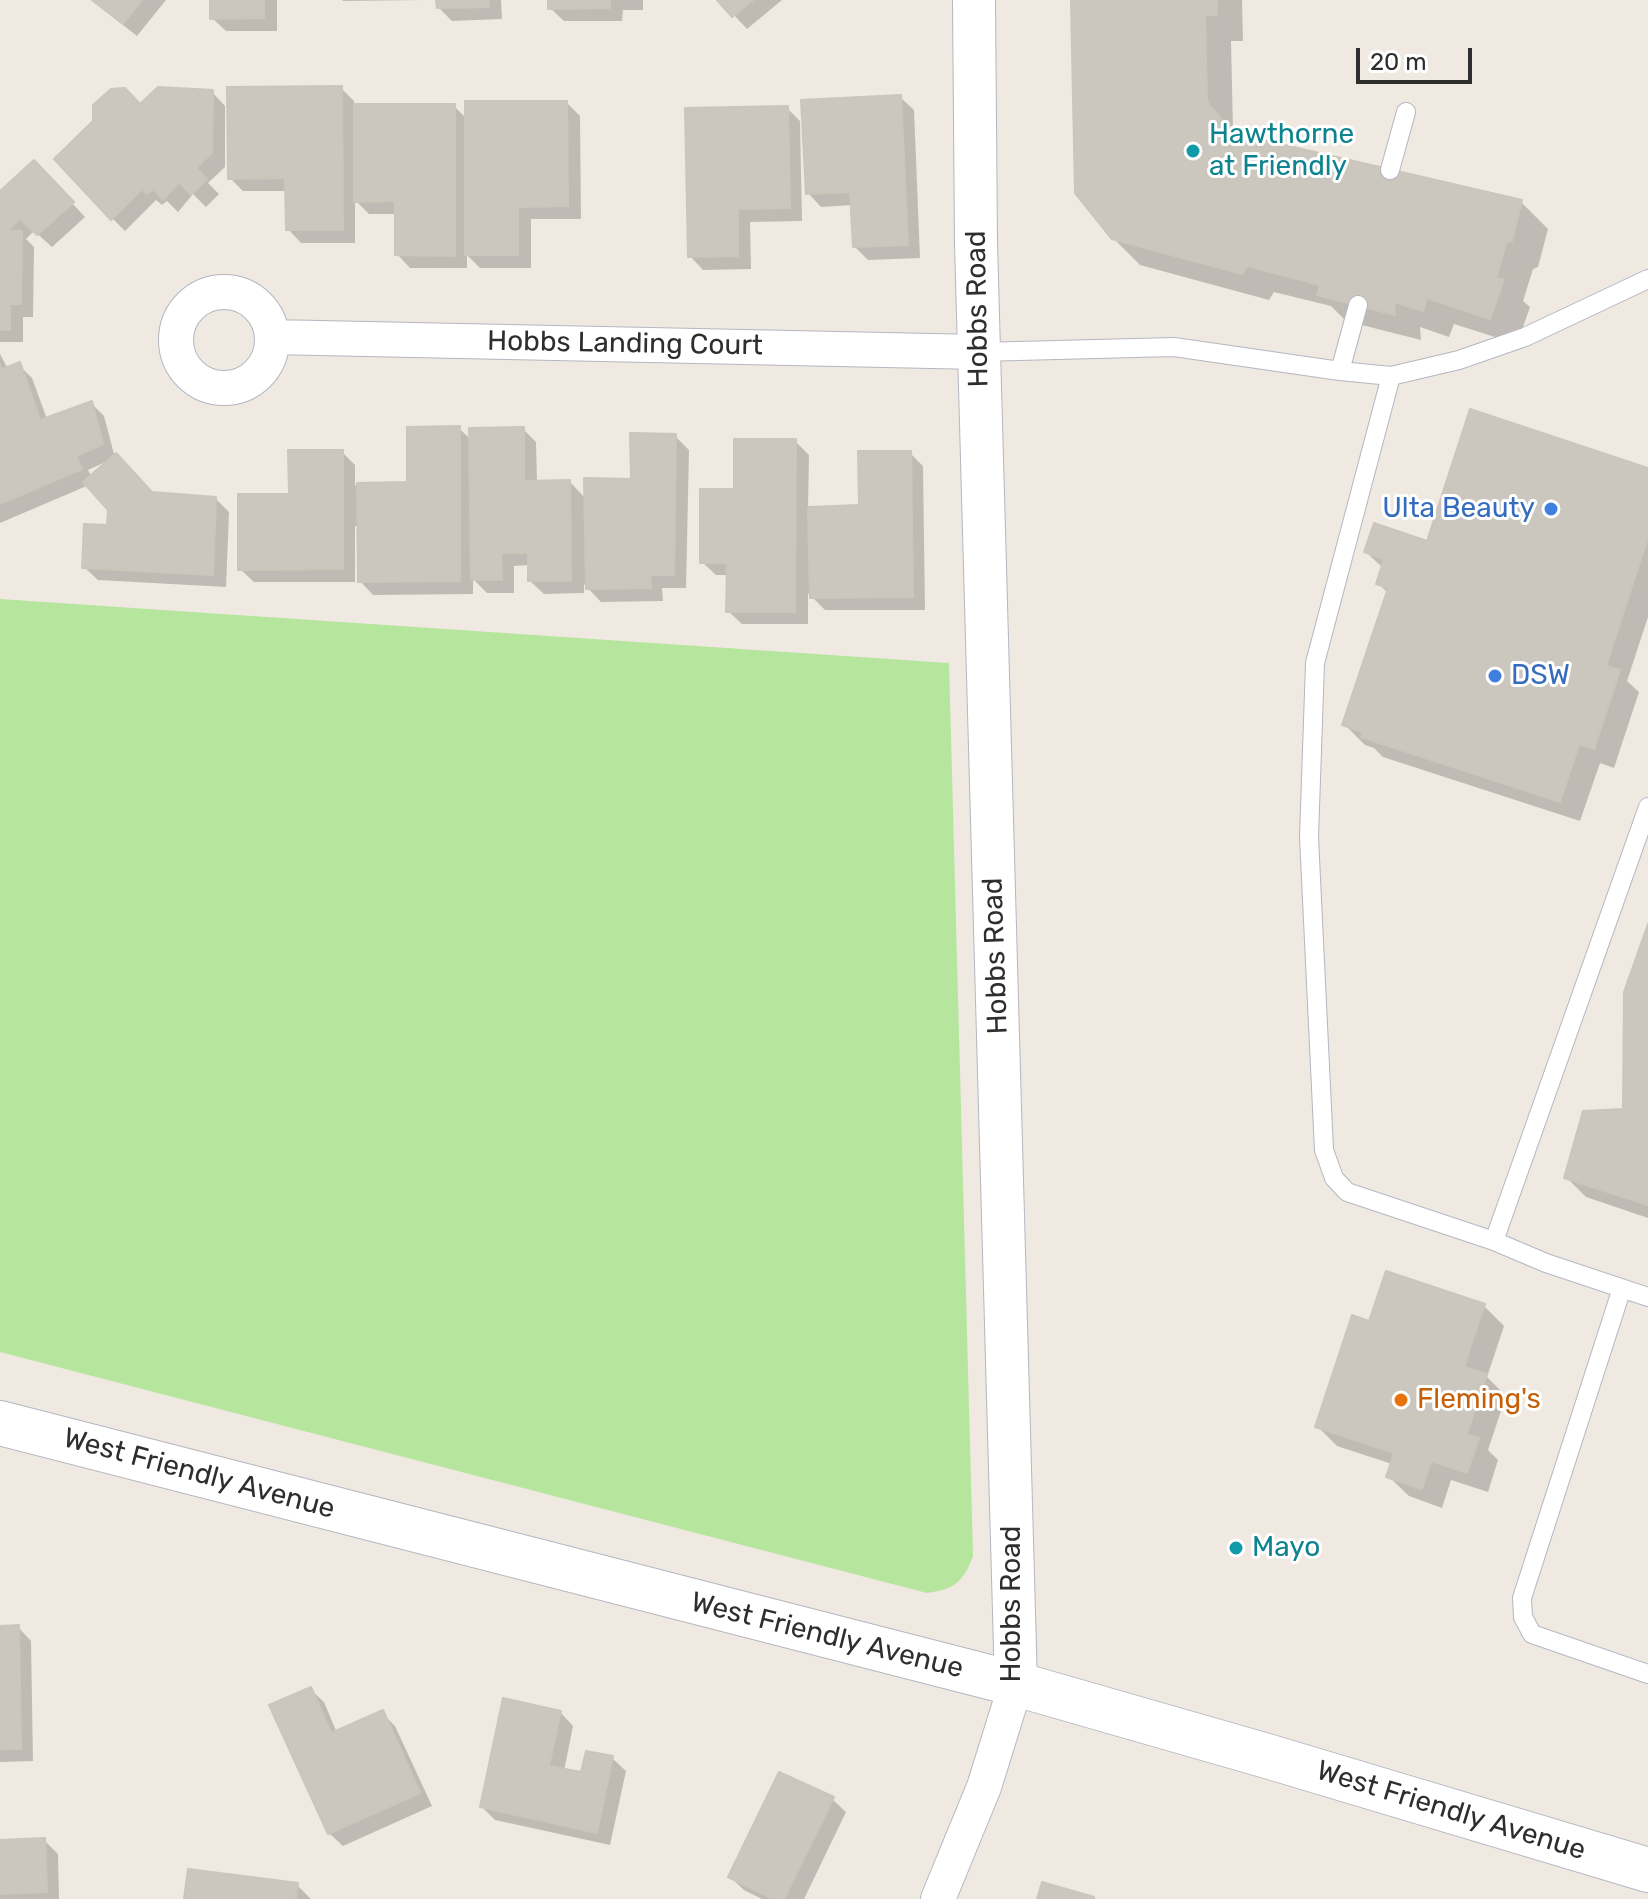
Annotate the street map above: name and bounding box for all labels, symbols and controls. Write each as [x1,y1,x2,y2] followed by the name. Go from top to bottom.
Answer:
[1360,32,1476,82] scale bar
[1370,48,1427,76] text: 20 m
[1209,118,1354,184] place label: Hawthorne at Friendly
[1184,142,1202,160] marker: Hawthorne at Friendly
[960,230,996,388] street label: Hobbs Road
[487,325,763,363] street label: Hobbs Landing Court
[1382,492,1535,526] place label: Ulta Beauty
[1542,500,1560,518] marker: Ulta Beauty
[1511,659,1570,693] place label: DSW
[1486,667,1504,685] marker: DSW
[976,877,1016,1035] street label: Hobbs Road
[1417,1383,1541,1417] place label: Fleming's
[1392,1391,1410,1409] marker: Fleming's
[60,1422,338,1526] street label: West Friendly Avenue
[995,1526,1029,1682] street label: Hobbs Road
[1252,1531,1320,1565] place label: Mayo
[1227,1539,1245,1557] marker: Mayo
[687,1586,967,1686] street label: West Friendly Avenue
[1312,1754,1590,1868] street label: West Friendly Avenue

